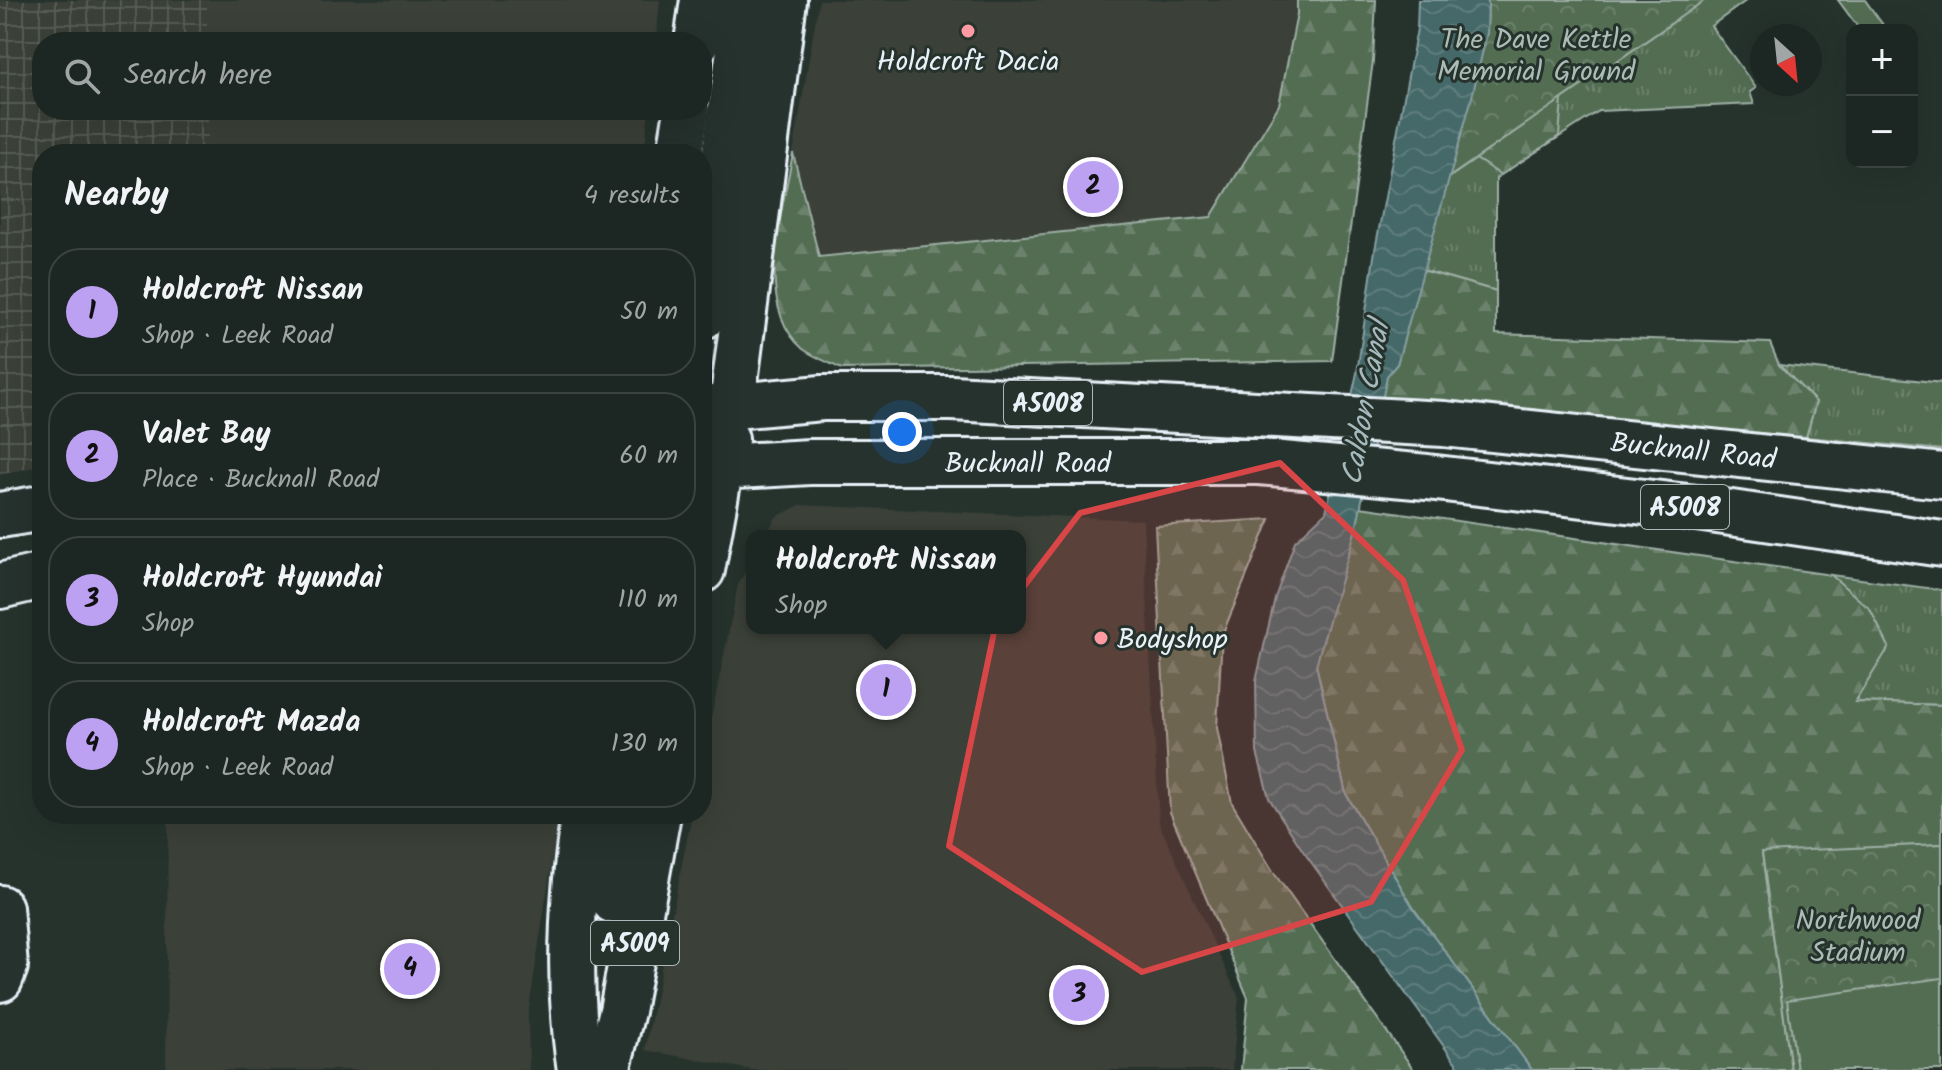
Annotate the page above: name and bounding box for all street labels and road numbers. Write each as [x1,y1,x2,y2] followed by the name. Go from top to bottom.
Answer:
[1004,381,1092,425] road number: A5008
[1608,422,1779,484] street label: Bucknall Road
[945,442,1112,487] street label: Bucknall Road
[1641,485,1729,529] road number: A5008
[591,921,679,965] road number: A5009

